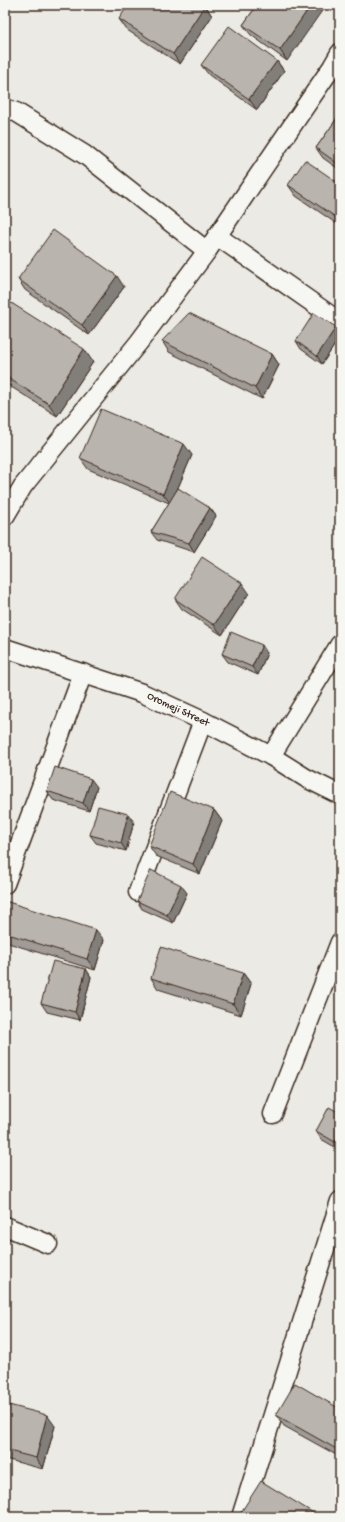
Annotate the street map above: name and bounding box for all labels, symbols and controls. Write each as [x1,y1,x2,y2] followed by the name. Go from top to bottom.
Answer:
[145,690,212,730] street label: Oromeji Street

